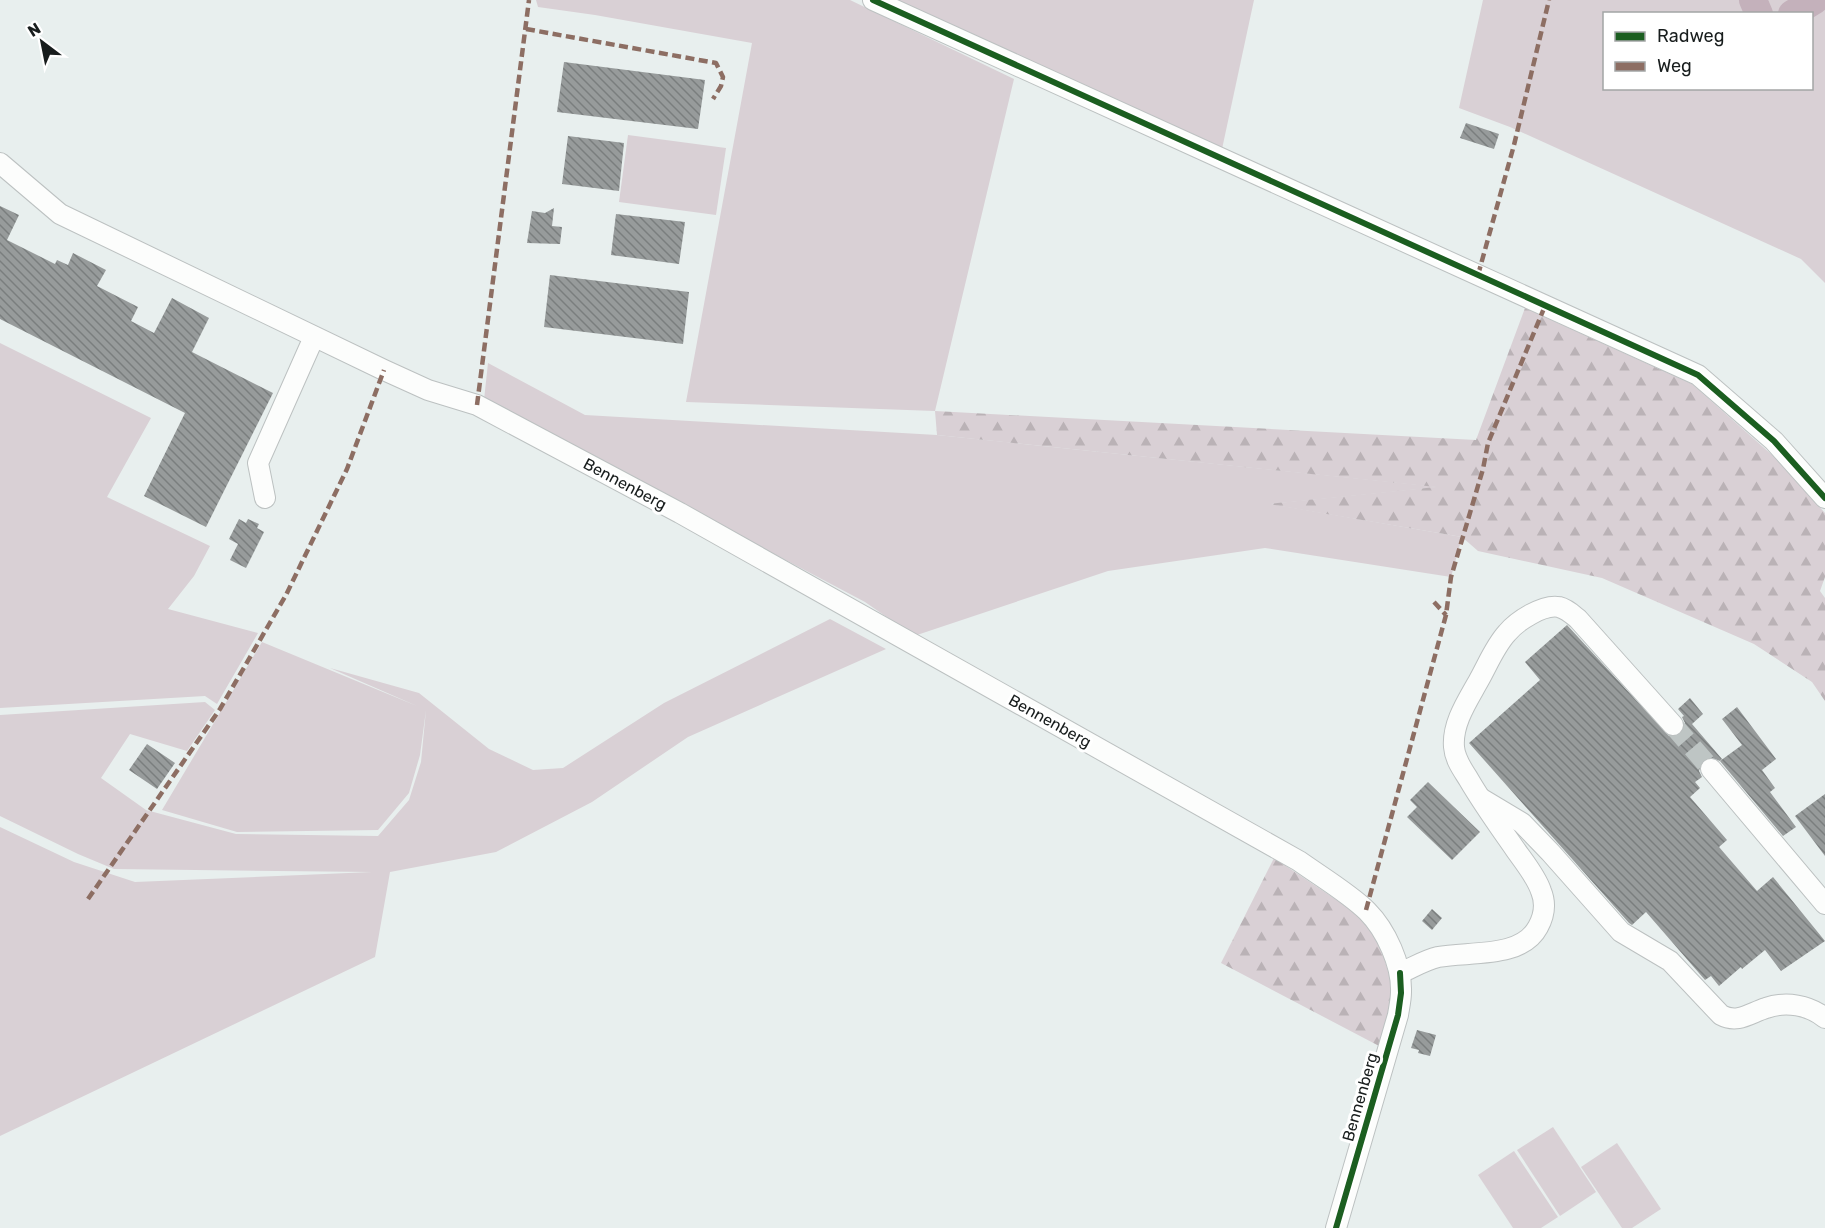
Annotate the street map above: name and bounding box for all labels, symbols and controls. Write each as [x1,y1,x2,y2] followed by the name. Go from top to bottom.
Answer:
[12,12,72,72] north arrow
[1603,12,1813,90] legend
[24,19,44,41] text: N
[1657,25,1724,47] text: Radweg
[1657,55,1692,77] text: Weg
[580,454,670,514] street label: Bennenberg
[1005,690,1095,752] street label: Bennenberg
[1338,1050,1382,1144] street label: Bennenberg

